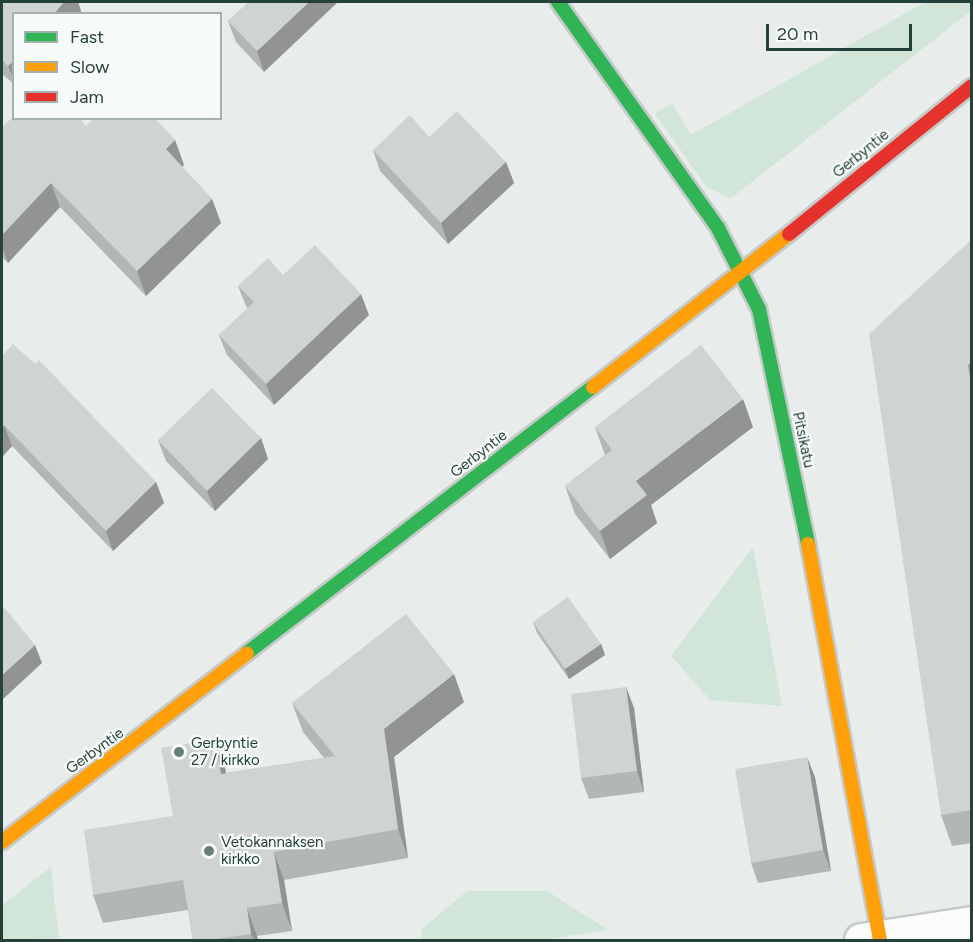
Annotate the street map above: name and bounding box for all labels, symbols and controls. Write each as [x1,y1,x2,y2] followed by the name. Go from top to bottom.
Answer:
[12,12,222,120] legend
[769,12,914,50] scale bar
[777,23,818,45] text: 20 m
[70,26,104,48] text: Fast
[70,56,109,78] text: Slow
[70,86,104,108] text: Jam
[829,126,893,182] street label: Gerbyntie
[788,410,818,470] street label: Pitsikatu
[447,426,511,482] street label: Gerbyntie
[63,724,127,778] street label: Gerbyntie
[191,734,260,769] place label: Gerbyntie 27 / kirkko
[172,745,186,759] marker: Gerbyntie 27 / kirkko
[221,833,323,868] place label: Vetokannaksen kirkko
[202,844,216,858] marker: Vetokannaksen kirkko

